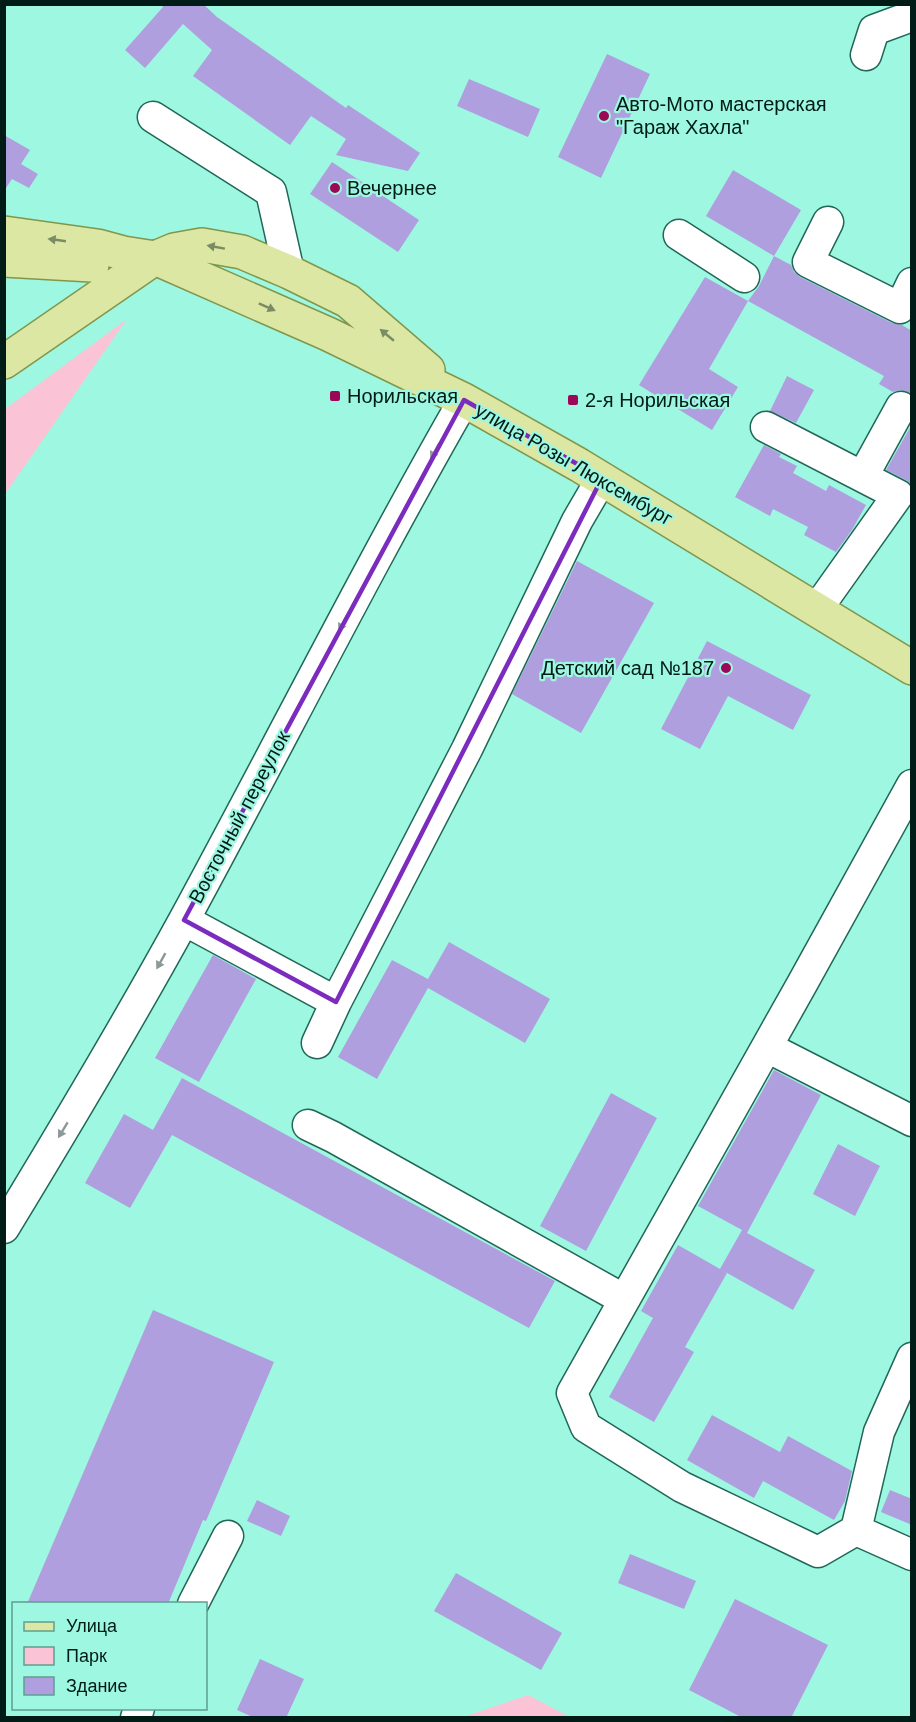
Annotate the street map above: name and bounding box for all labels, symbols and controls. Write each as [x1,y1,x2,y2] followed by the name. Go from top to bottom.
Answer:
[616,93,827,138] place label: Авто-Мото мастерская "Гараж Хахла"
[597,109,611,123] marker: Авто-Мото мастерская "Гараж Хахла"
[347,177,437,199] place label: Вечернее
[328,181,342,195] marker: Вечернее
[47,235,66,245] one-way arrow
[207,242,226,251] one-way arrow
[258,302,276,312] one-way arrow
[380,329,395,342] one-way arrow
[347,385,458,407] place label: Норильская
[328,389,342,403] marker: Норильская
[585,389,730,411] place label: 2-я Норильская
[566,393,580,407] marker: 2-я Норильская
[472,398,676,530] street label: улица Розы Люксембург
[430,443,440,460] one-way arrow
[338,615,348,632] one-way arrow
[541,657,714,679] place label: Детский сад №187
[719,661,733,675] marker: Детский сад №187
[184,727,294,907] street label: Восточный переулок
[156,953,166,970] one-way arrow
[58,1122,69,1138] one-way arrow
[12,1602,207,1710] legend
[66,1616,118,1636] text: Улица
[66,1646,107,1666] text: Парк
[66,1676,127,1696] text: Здание

